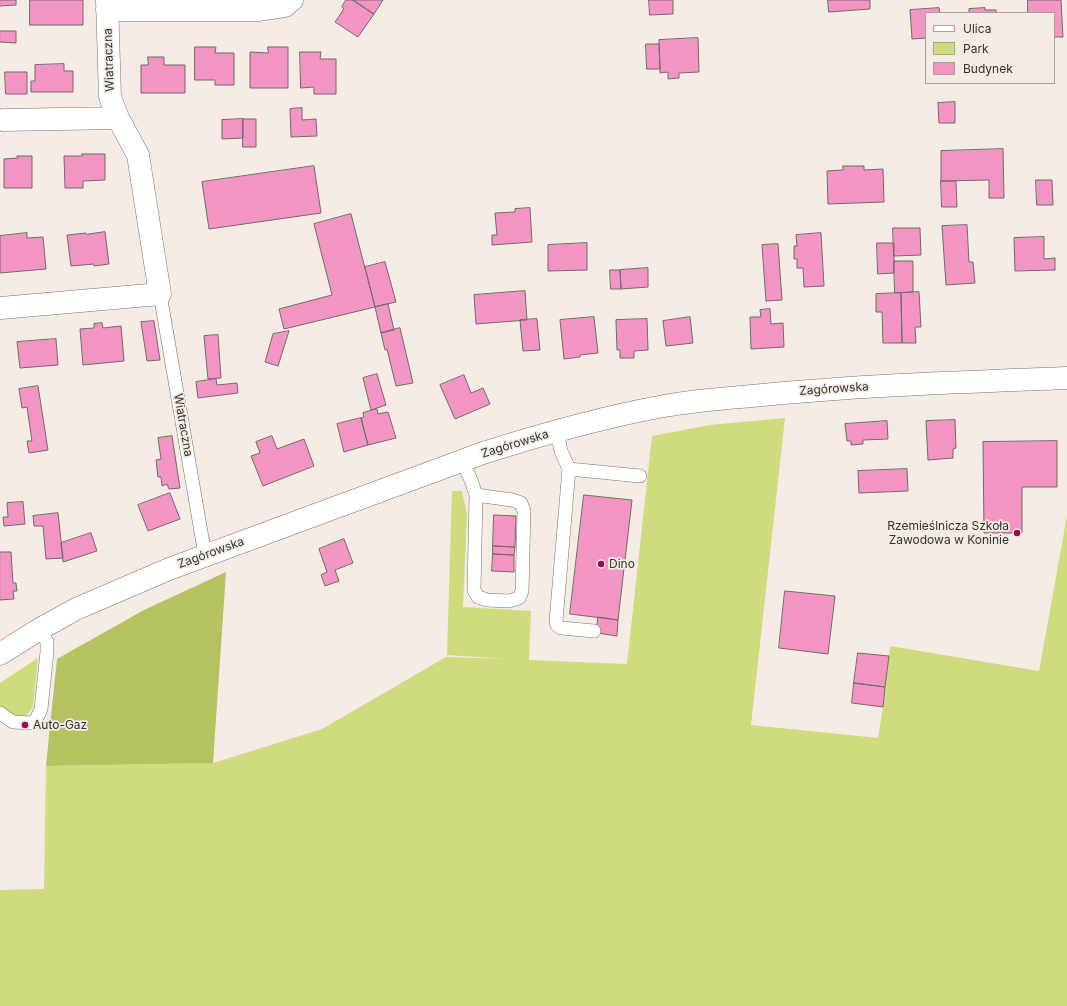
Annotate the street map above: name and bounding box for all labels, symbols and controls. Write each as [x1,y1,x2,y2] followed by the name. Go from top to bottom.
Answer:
[925,12,1055,84] legend
[963,21,991,36] text: Ulica
[101,28,117,92] street label: Wiatraczna
[963,41,989,56] text: Park
[963,61,1013,76] text: Budynek
[799,379,869,399] street label: Zagórowska
[170,392,196,458] street label: Wiatraczna
[480,427,550,461] street label: Zagórowska
[887,519,1009,547] place label: Rzemieślnicza Szkoła Zawodowa w Koninie
[1012,528,1022,538] marker: Rzemieślnicza Szkoła Zawodowa w Koninie
[176,534,246,572] street label: Zagórowska
[609,557,635,571] place label: Dino
[596,559,606,569] marker: Dino
[33,718,87,732] place label: Auto-Gaz
[20,720,30,730] marker: Auto-Gaz

